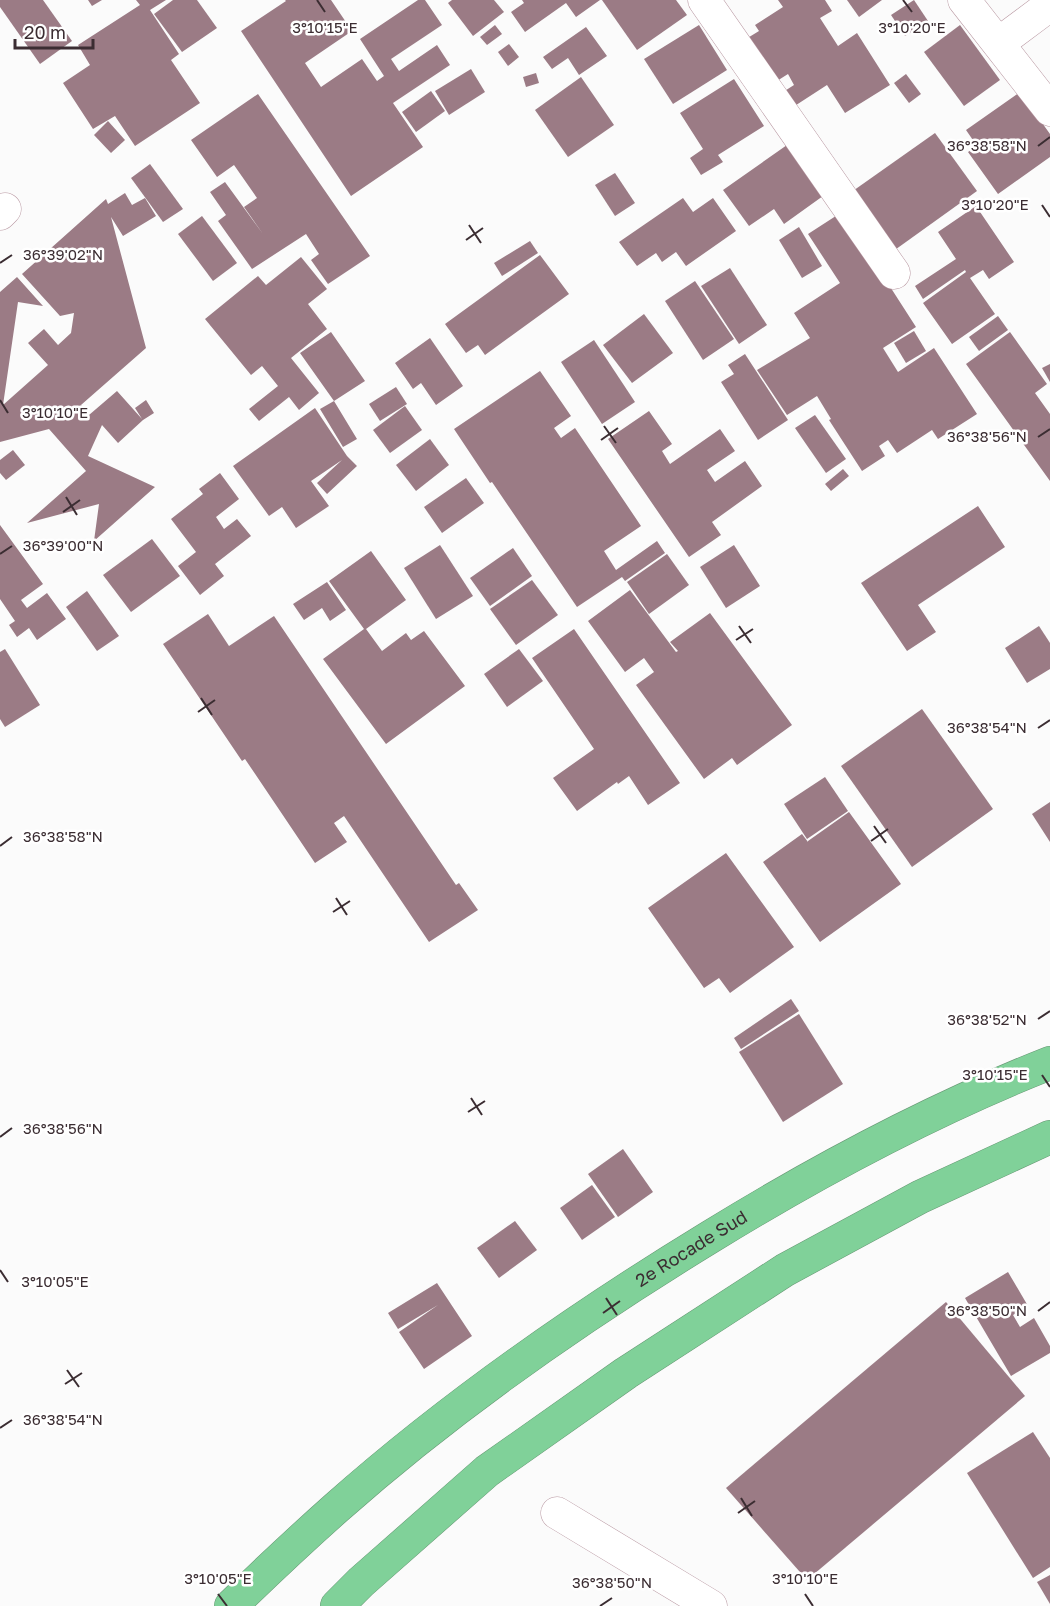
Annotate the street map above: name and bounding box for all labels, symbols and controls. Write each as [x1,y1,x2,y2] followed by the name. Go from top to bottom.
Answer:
[15,12,93,50] scale bar
[292,18,358,36] text: 3°10'15"E
[878,18,946,36] text: 3°10'20"E
[24,21,66,43] text: 20 m
[947,136,1027,154] text: 36°38'58"N
[961,195,1029,213] text: 3°10'20"E
[23,245,103,263] text: 36°39'02"N
[22,403,88,421] text: 3°10'10"E
[947,427,1027,445] text: 36°38'56"N
[23,536,103,554] text: 36°39'00"N
[947,718,1027,736] text: 36°38'54"N
[23,827,103,845] text: 36°38'58"N
[947,1010,1027,1028] text: 36°38'52"N
[962,1065,1028,1083] text: 3°10'15"E
[23,1119,103,1137] text: 36°38'56"N
[631,1205,751,1291] street label: 2e Rocade Sud
[21,1272,89,1290] text: 3°10'05"E
[947,1301,1027,1319] text: 36°38'50"N
[23,1410,103,1428] text: 36°38'54"N
[184,1569,252,1587] text: 3°10'05"E
[772,1569,838,1587] text: 3°10'10"E
[572,1573,652,1591] text: 36°38'50"N

